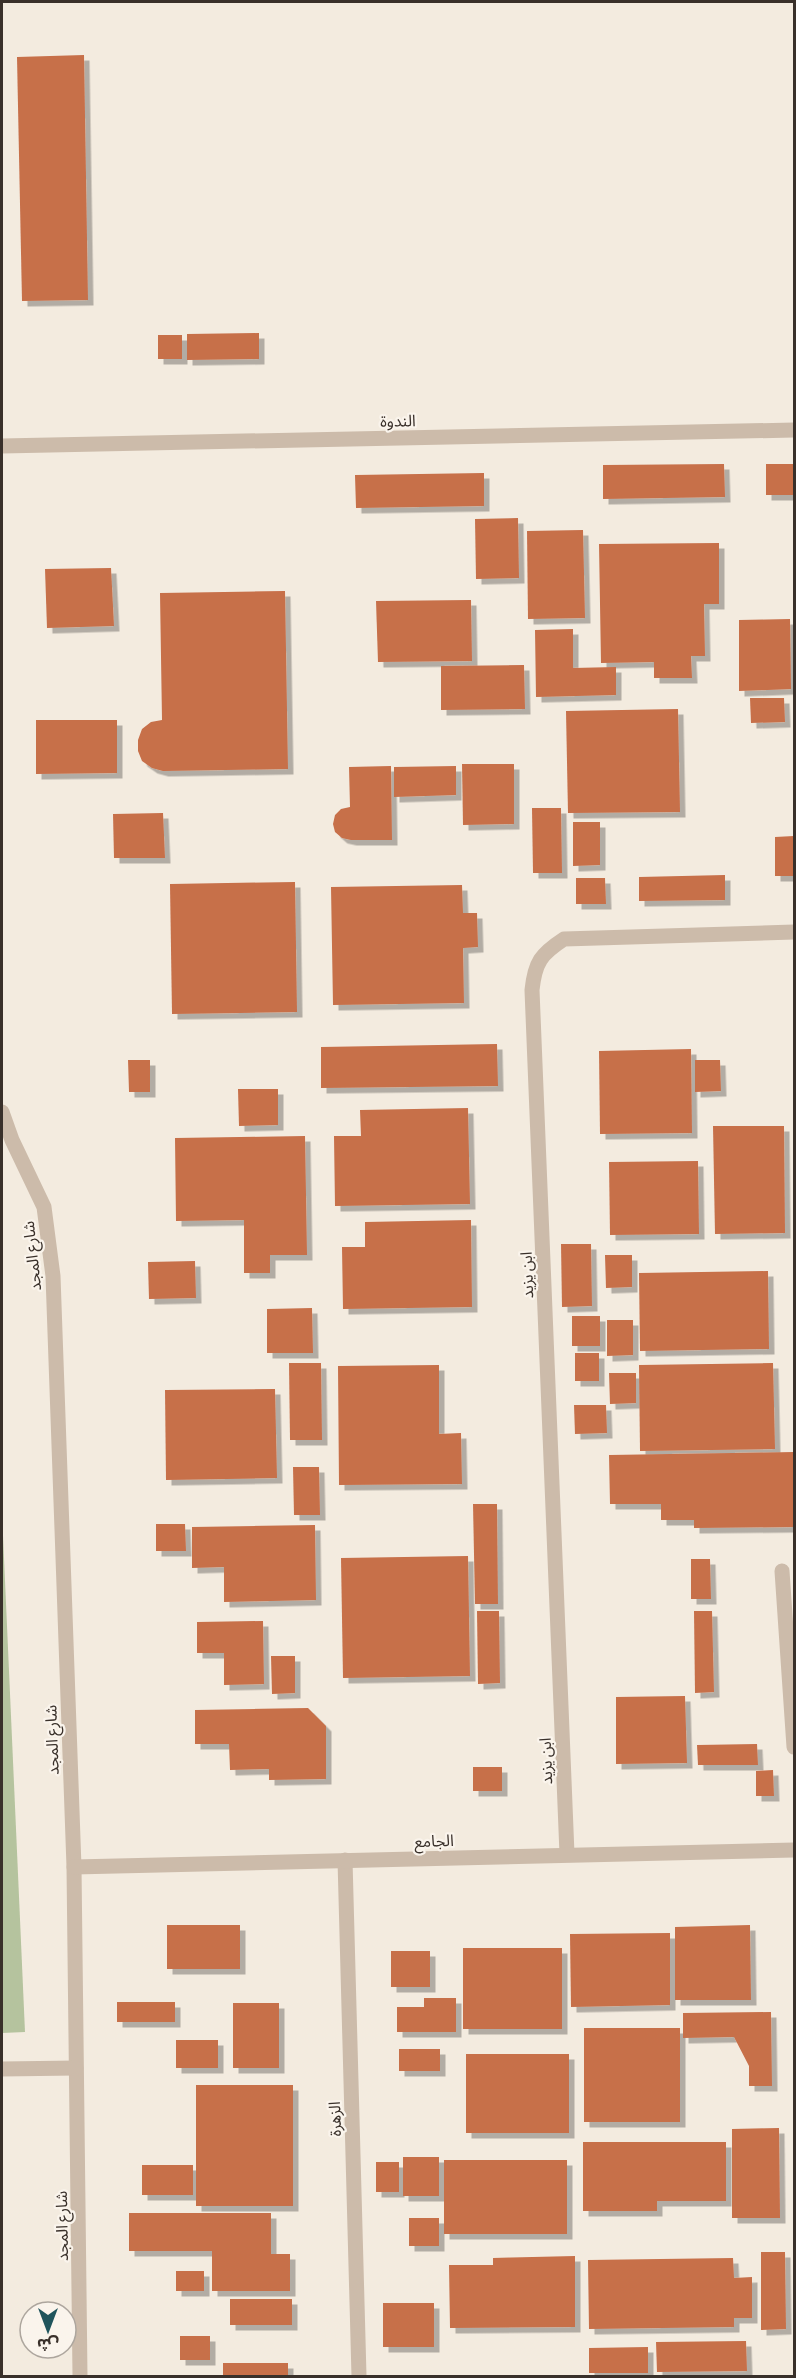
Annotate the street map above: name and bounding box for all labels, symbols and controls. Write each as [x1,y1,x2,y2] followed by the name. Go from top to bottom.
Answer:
[380,410,416,431] street label: الندوة
[18,1220,48,1292] street label: شارع المجد
[516,1251,537,1299] street label: ابن يزيد
[40,1704,66,1775] street label: شارع المجد
[535,1737,556,1785] street label: ابن يزيد
[414,1830,454,1854] street label: الجامع
[324,2101,345,2137] street label: الزهرة
[51,2191,75,2261] street label: شارع المجد
[18,2300,78,2360] north arrow
[37,2335,59,2355] text: ش

